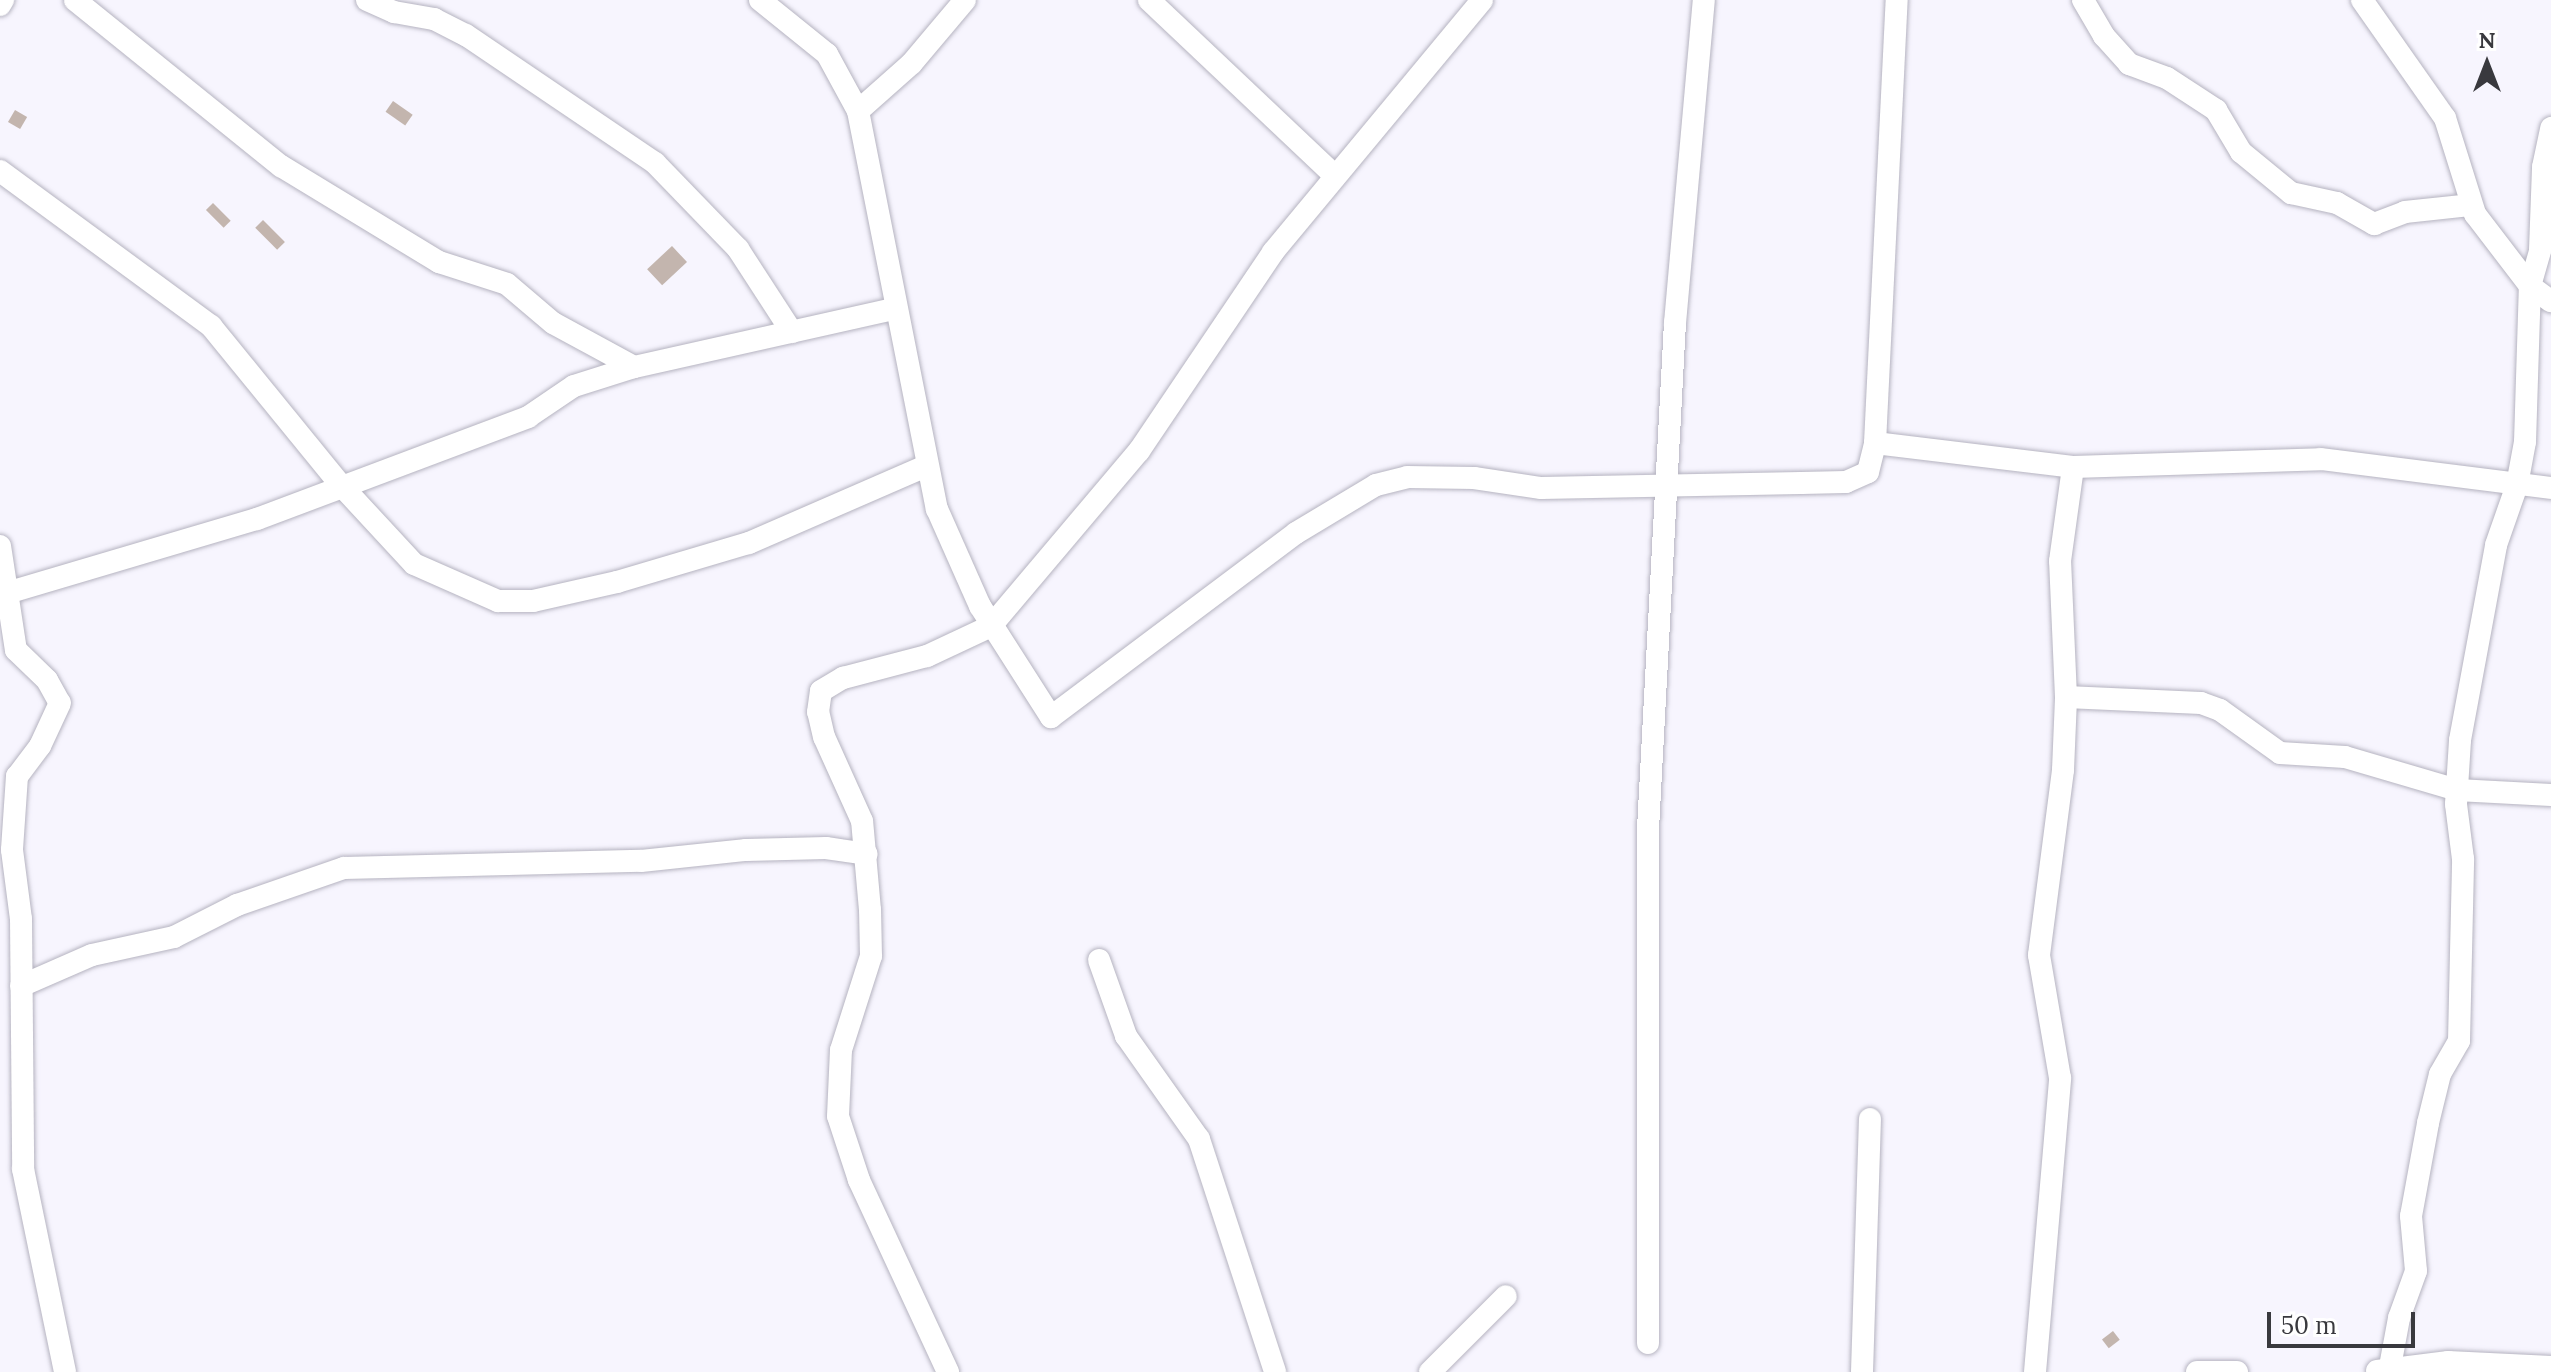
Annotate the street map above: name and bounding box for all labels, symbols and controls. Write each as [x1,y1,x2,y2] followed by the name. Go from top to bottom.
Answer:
[2447,24,2527,104] north arrow
[2478,26,2496,54] text: N
[2271,1296,2419,1346] scale bar
[2281,1310,2337,1341] text: 50 m

